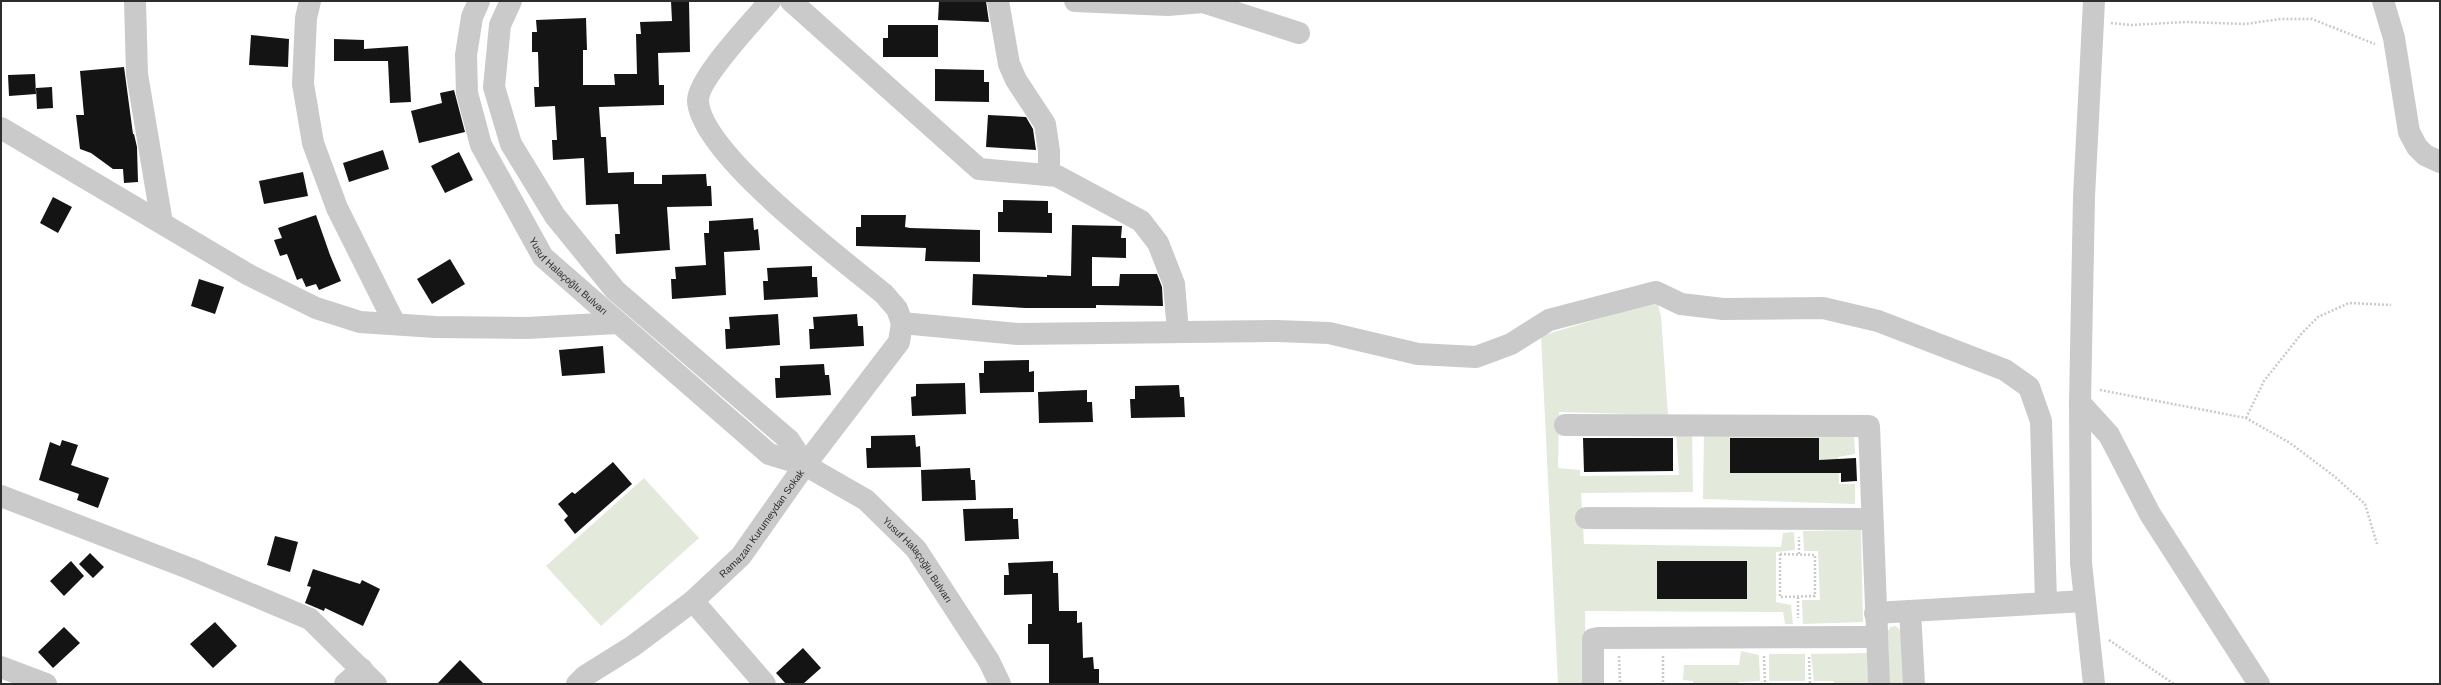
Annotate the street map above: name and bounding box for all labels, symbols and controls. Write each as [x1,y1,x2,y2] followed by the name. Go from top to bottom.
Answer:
[527,235,610,317] street label: Yusuf Halaçoğlu Bulvarı
[717,467,807,580] street label: Ramazan Kurumeydan Sokak
[881,515,954,605] street label: Yusuf Halaçoğlu Bulvarı

